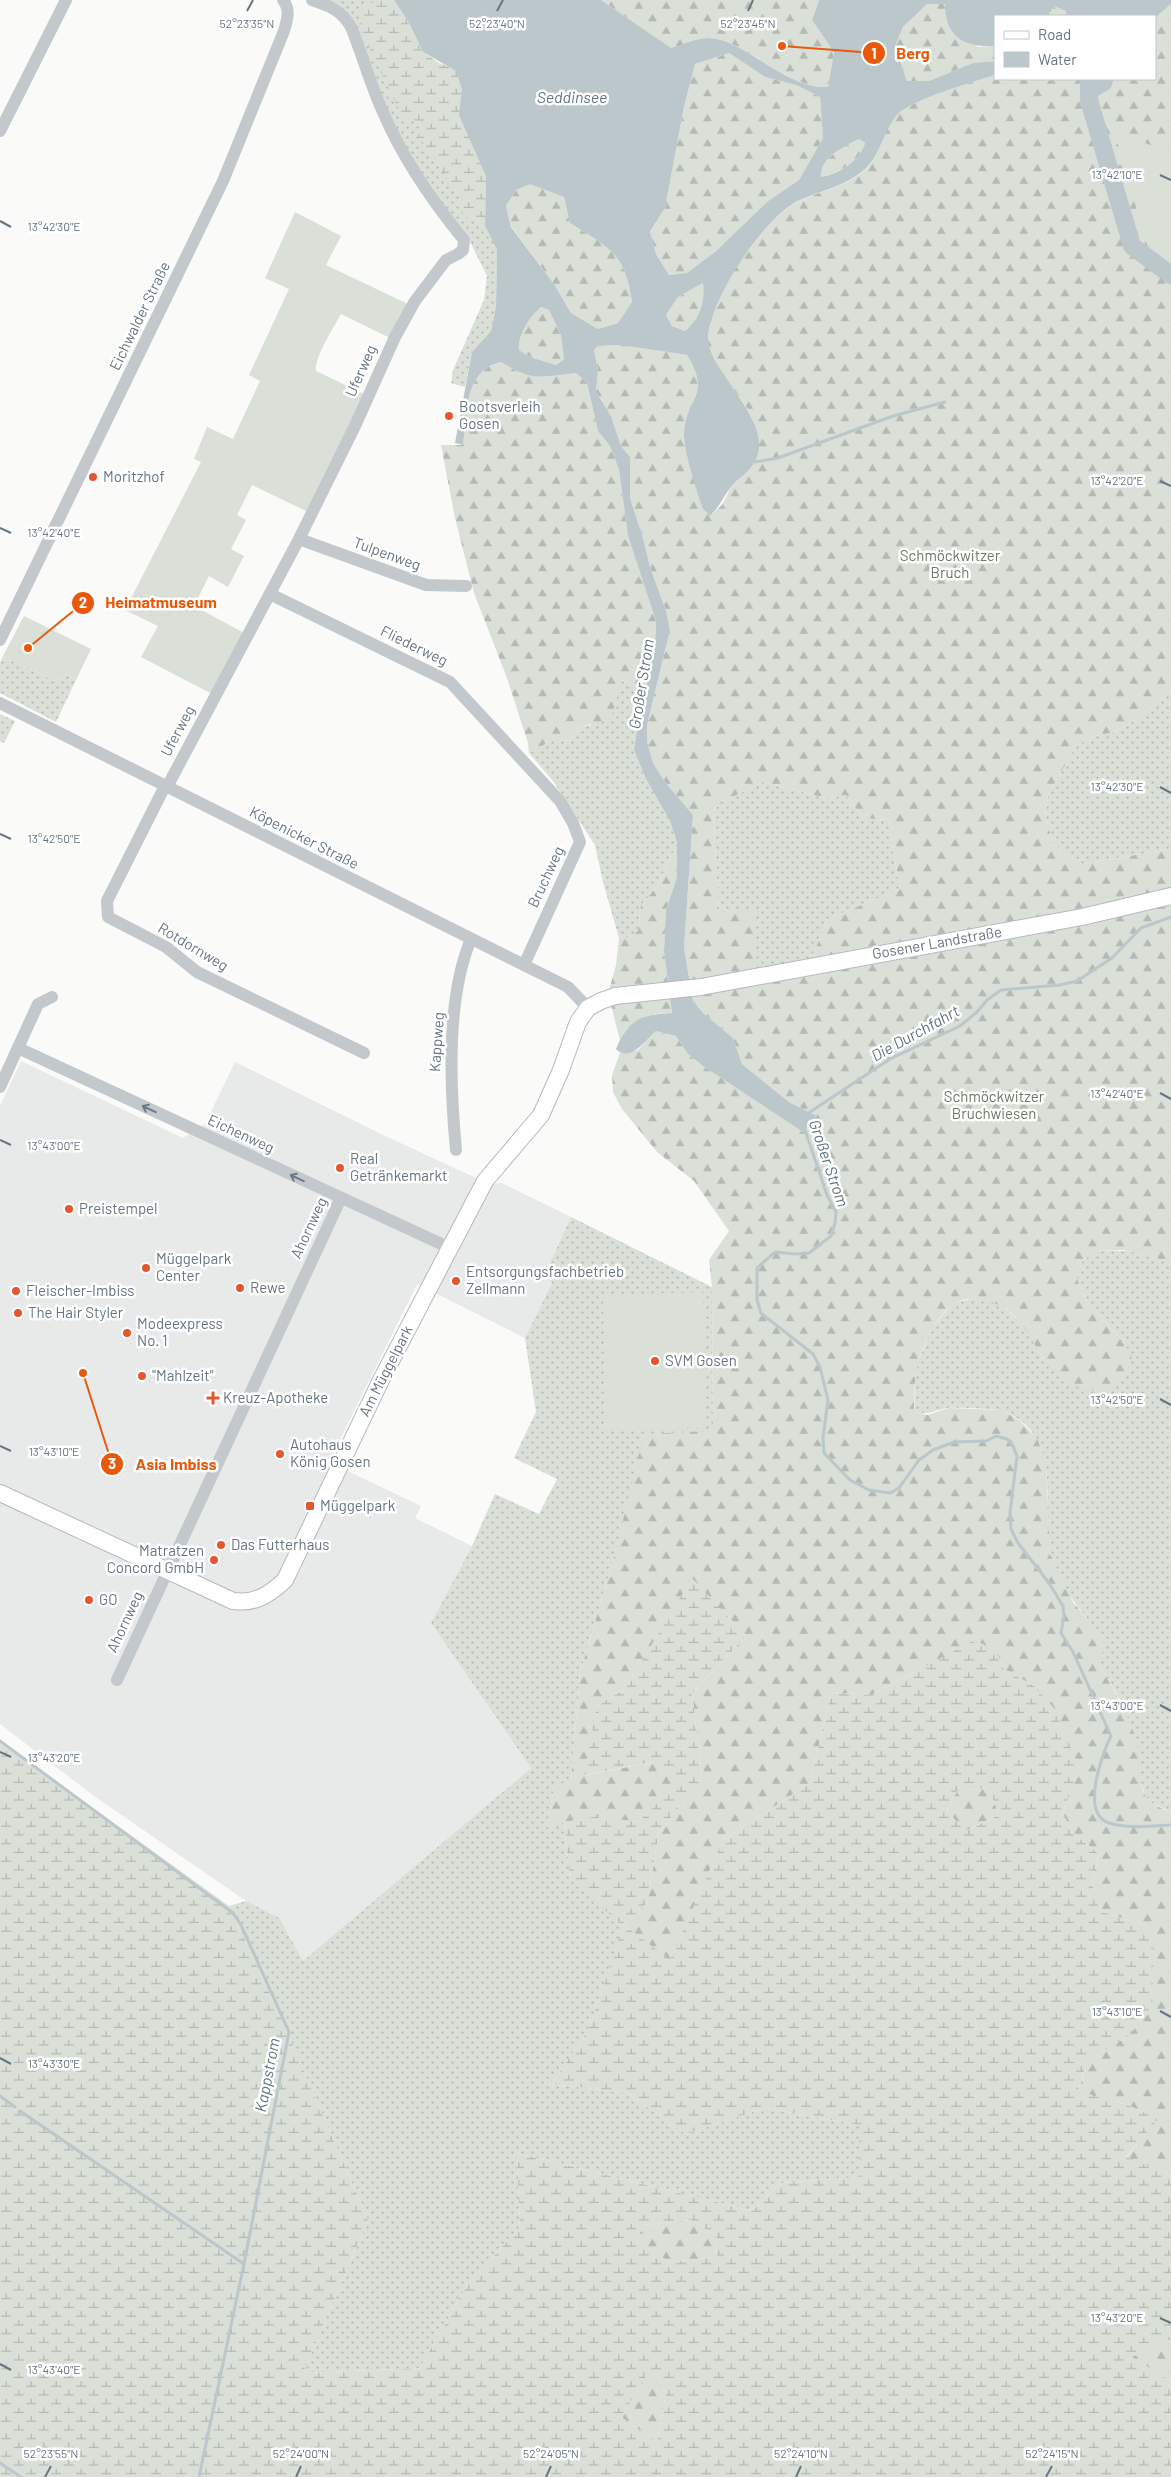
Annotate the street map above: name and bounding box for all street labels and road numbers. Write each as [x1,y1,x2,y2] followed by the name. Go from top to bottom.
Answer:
[105,258,173,373] street label: Eichwalder Straße
[341,342,379,399] street label: Uferweg
[351,533,423,574] street label: Tulpenweg
[378,621,451,669] street label: Fliederweg
[156,702,198,759] street label: Uferweg
[247,802,362,872] street label: Köpenicker Straße
[523,843,567,910] street label: Bruchweg
[155,918,232,974] street label: Rotdornweg
[871,922,1003,962] street label: Gosener Landstraße
[425,1011,447,1072] street label: Kappweg
[205,1110,277,1156] street label: Eichenweg
[286,1194,330,1261] street label: Ahornweg
[354,1322,416,1419] street label: Am Müggelpark
[102,1588,146,1655] street label: Ahornweg

